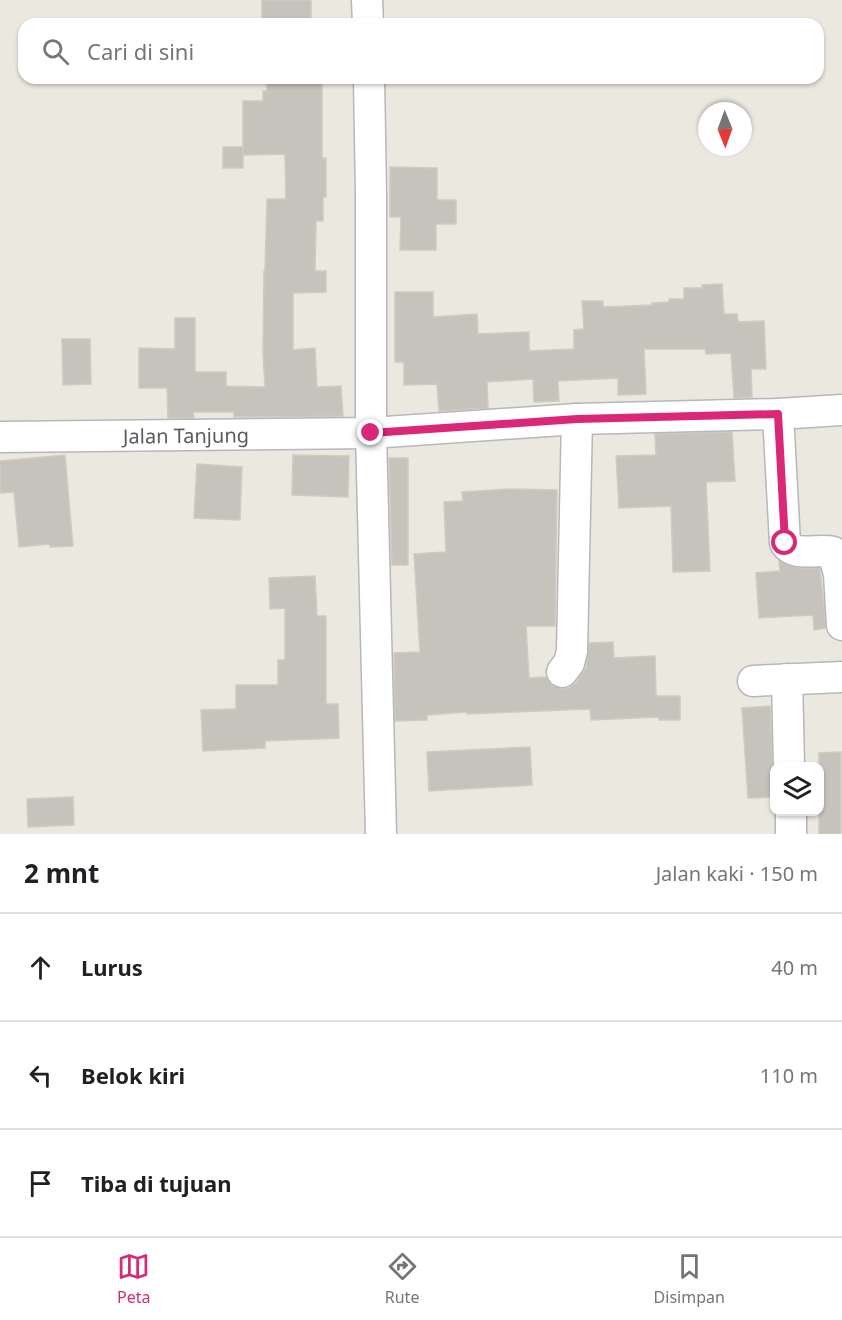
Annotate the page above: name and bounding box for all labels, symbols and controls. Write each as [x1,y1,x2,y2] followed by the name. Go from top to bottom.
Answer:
[18,18,824,84] search box
[39,35,72,68] icon: search
[87,36,194,66] text: Cari di sini
[698,102,752,156] north arrow
[357,419,383,445] route end
[121,421,249,449] street label: Jalan Tanjung
[771,529,797,555] route start
[770,762,824,816] map controls
[770,762,824,816] button: layers
[24,855,99,891] text: 2 mnt
[656,860,818,887] text: Jalan kaki · 150 m
[24,951,57,984] icon: ahead
[81,952,143,982] text: Lurus
[771,954,818,981] text: 40 m
[24,1059,57,1092] icon: left
[81,1060,185,1090] text: Belok kiri
[760,1062,818,1089] text: 110 m
[24,1167,57,1200] icon: arrive
[81,1168,231,1198] text: Tiba di tujuan
[117,1250,151,1308] tab: Peta
[385,1250,419,1308] tab: Rute
[654,1250,725,1308] tab: Disimpan

